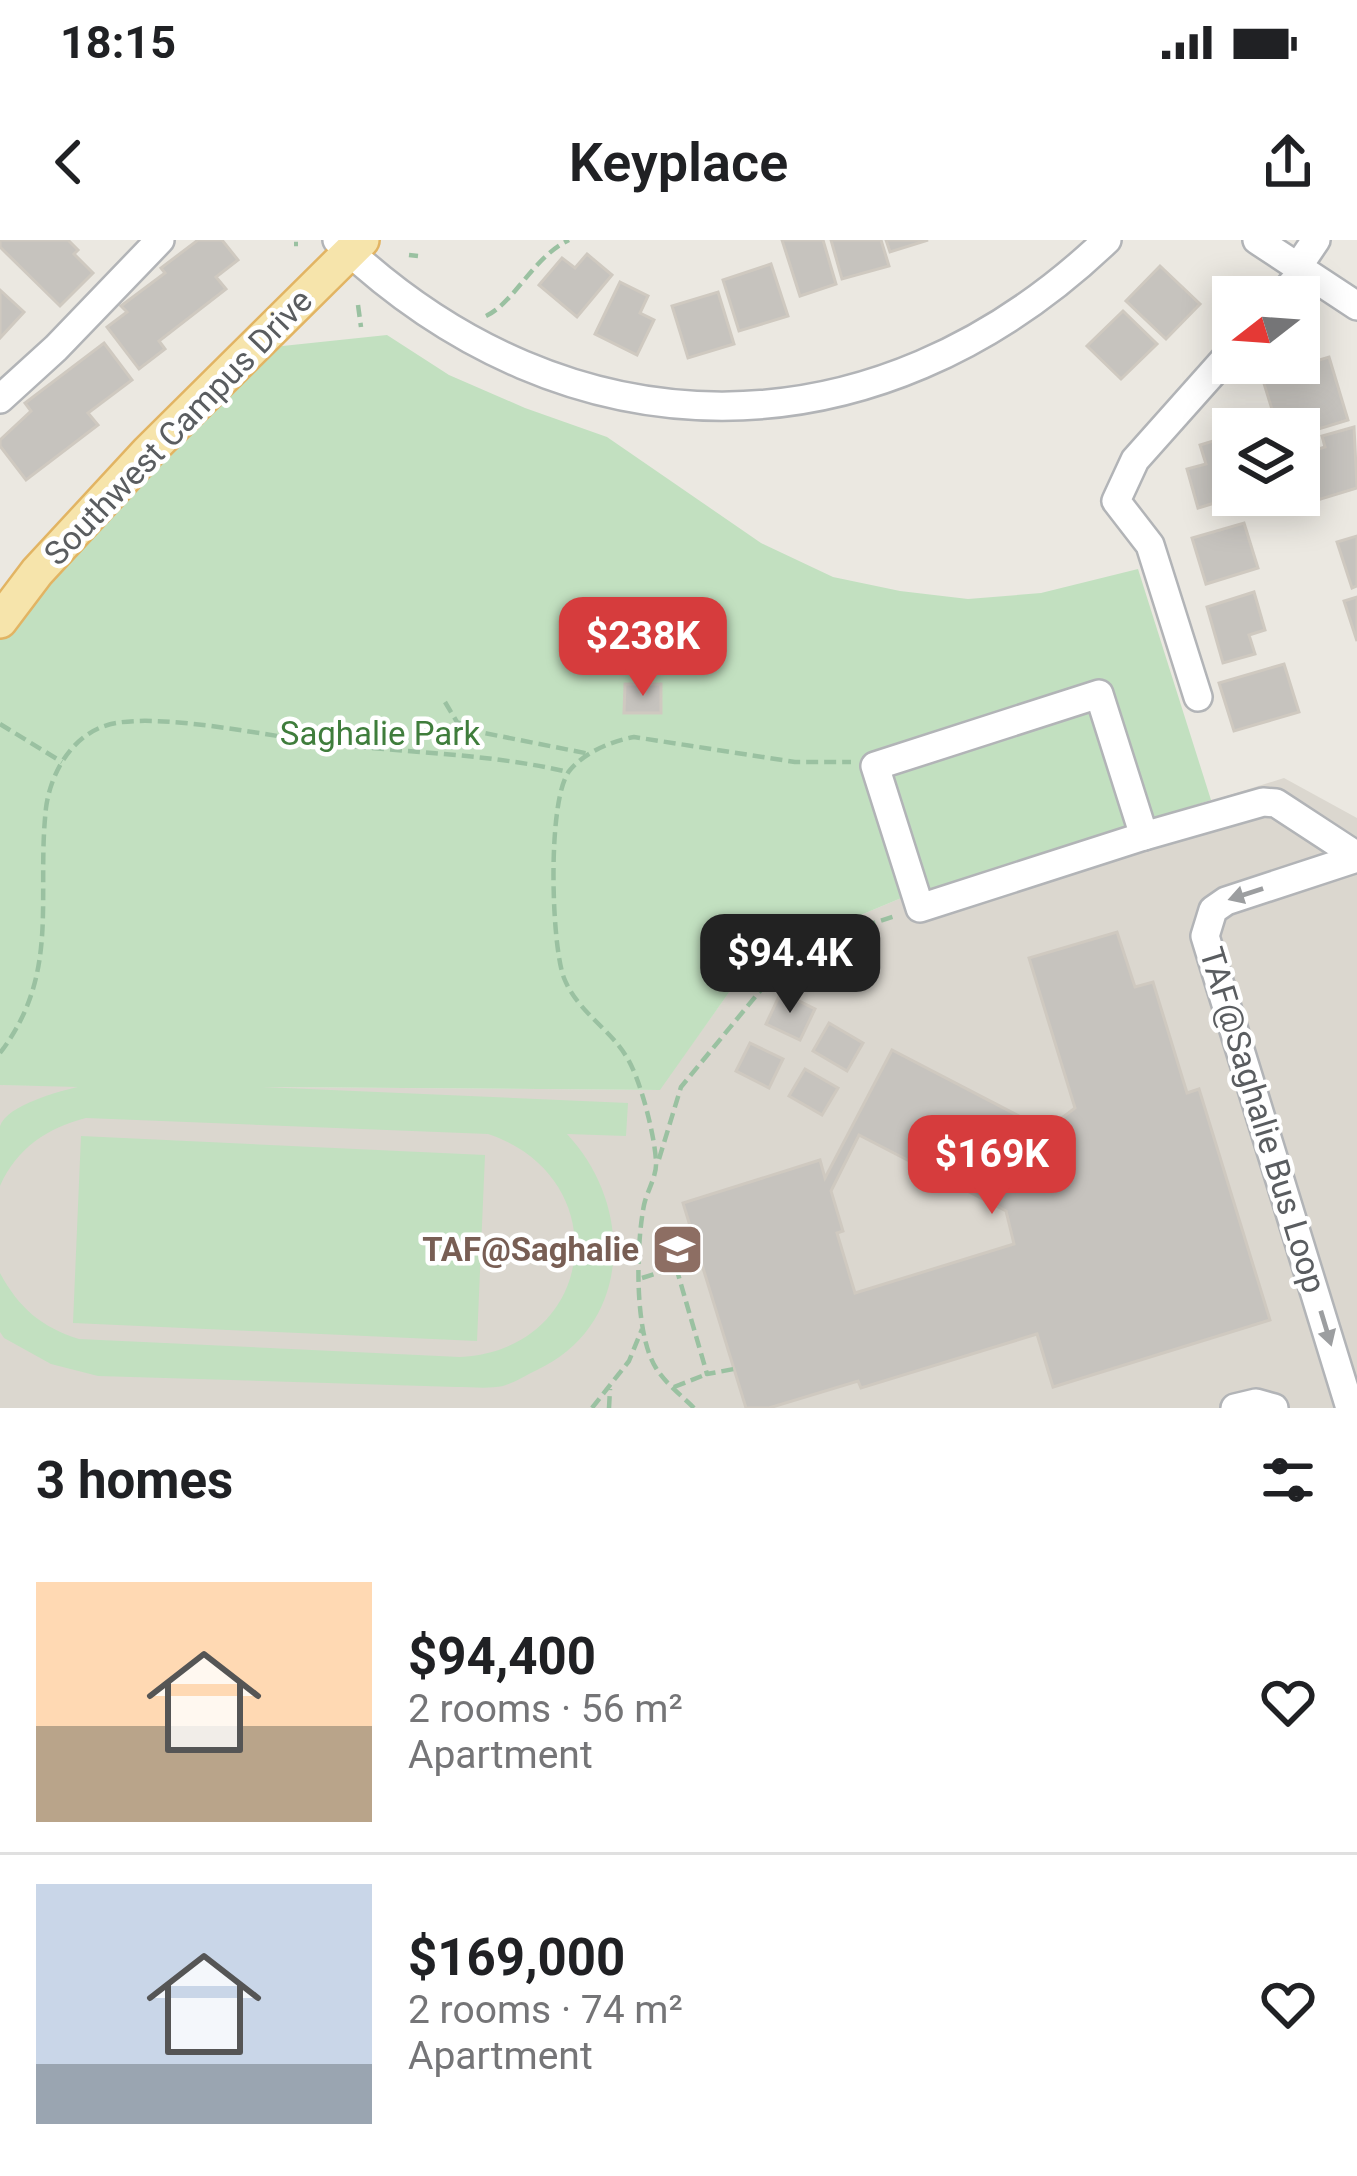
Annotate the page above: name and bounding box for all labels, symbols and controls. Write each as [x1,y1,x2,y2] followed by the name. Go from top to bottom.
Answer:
[60,16,176,69] text: 18:15
[36,129,102,195] icon: back
[1255,129,1321,195] icon: share
[569,131,788,194] text: Keyplace
[1212,276,1320,384] north arrow
[1212,276,1320,516] map controls
[36,281,320,573] street label: Southwest Campus Drive
[1212,408,1320,516] button: layers
[559,597,727,699] pin: $238K
[586,613,700,659] text: $238K
[280,714,480,753] park label: Saghalie Park
[1227,886,1264,905] one-way arrow
[692,914,888,1016] pin: $94.4K
[727,930,853,976] text: $94.4K
[1192,942,1334,1298] street label: TAF@Saghalie Bus Loop
[908,1115,1076,1217] pin: $169K
[935,1131,1049,1177] text: $169K
[650,1221,706,1277] school or university icon: TAF@Saghalie
[422,1230,639,1269] place label: TAF@Saghalie
[1318,1310,1336,1347] one-way arrow
[1255,1447,1321,1513] icon: filters
[36,1451,233,1510] text: 3 homes
[408,1627,596,1686] text: $94,400
[132,1630,276,1774] icon: home
[1255,1669,1321,1735] icon: heart
[408,1686,683,1732] text: 2 rooms · 56 m²
[408,1732,593,1778] text: Apartment
[408,1928,625,1987] text: $169,000
[132,1932,276,2076] icon: home
[1255,1971,1321,2037] icon: heart
[408,1987,683,2033] text: 2 rooms · 74 m²
[408,2033,593,2079] text: Apartment

